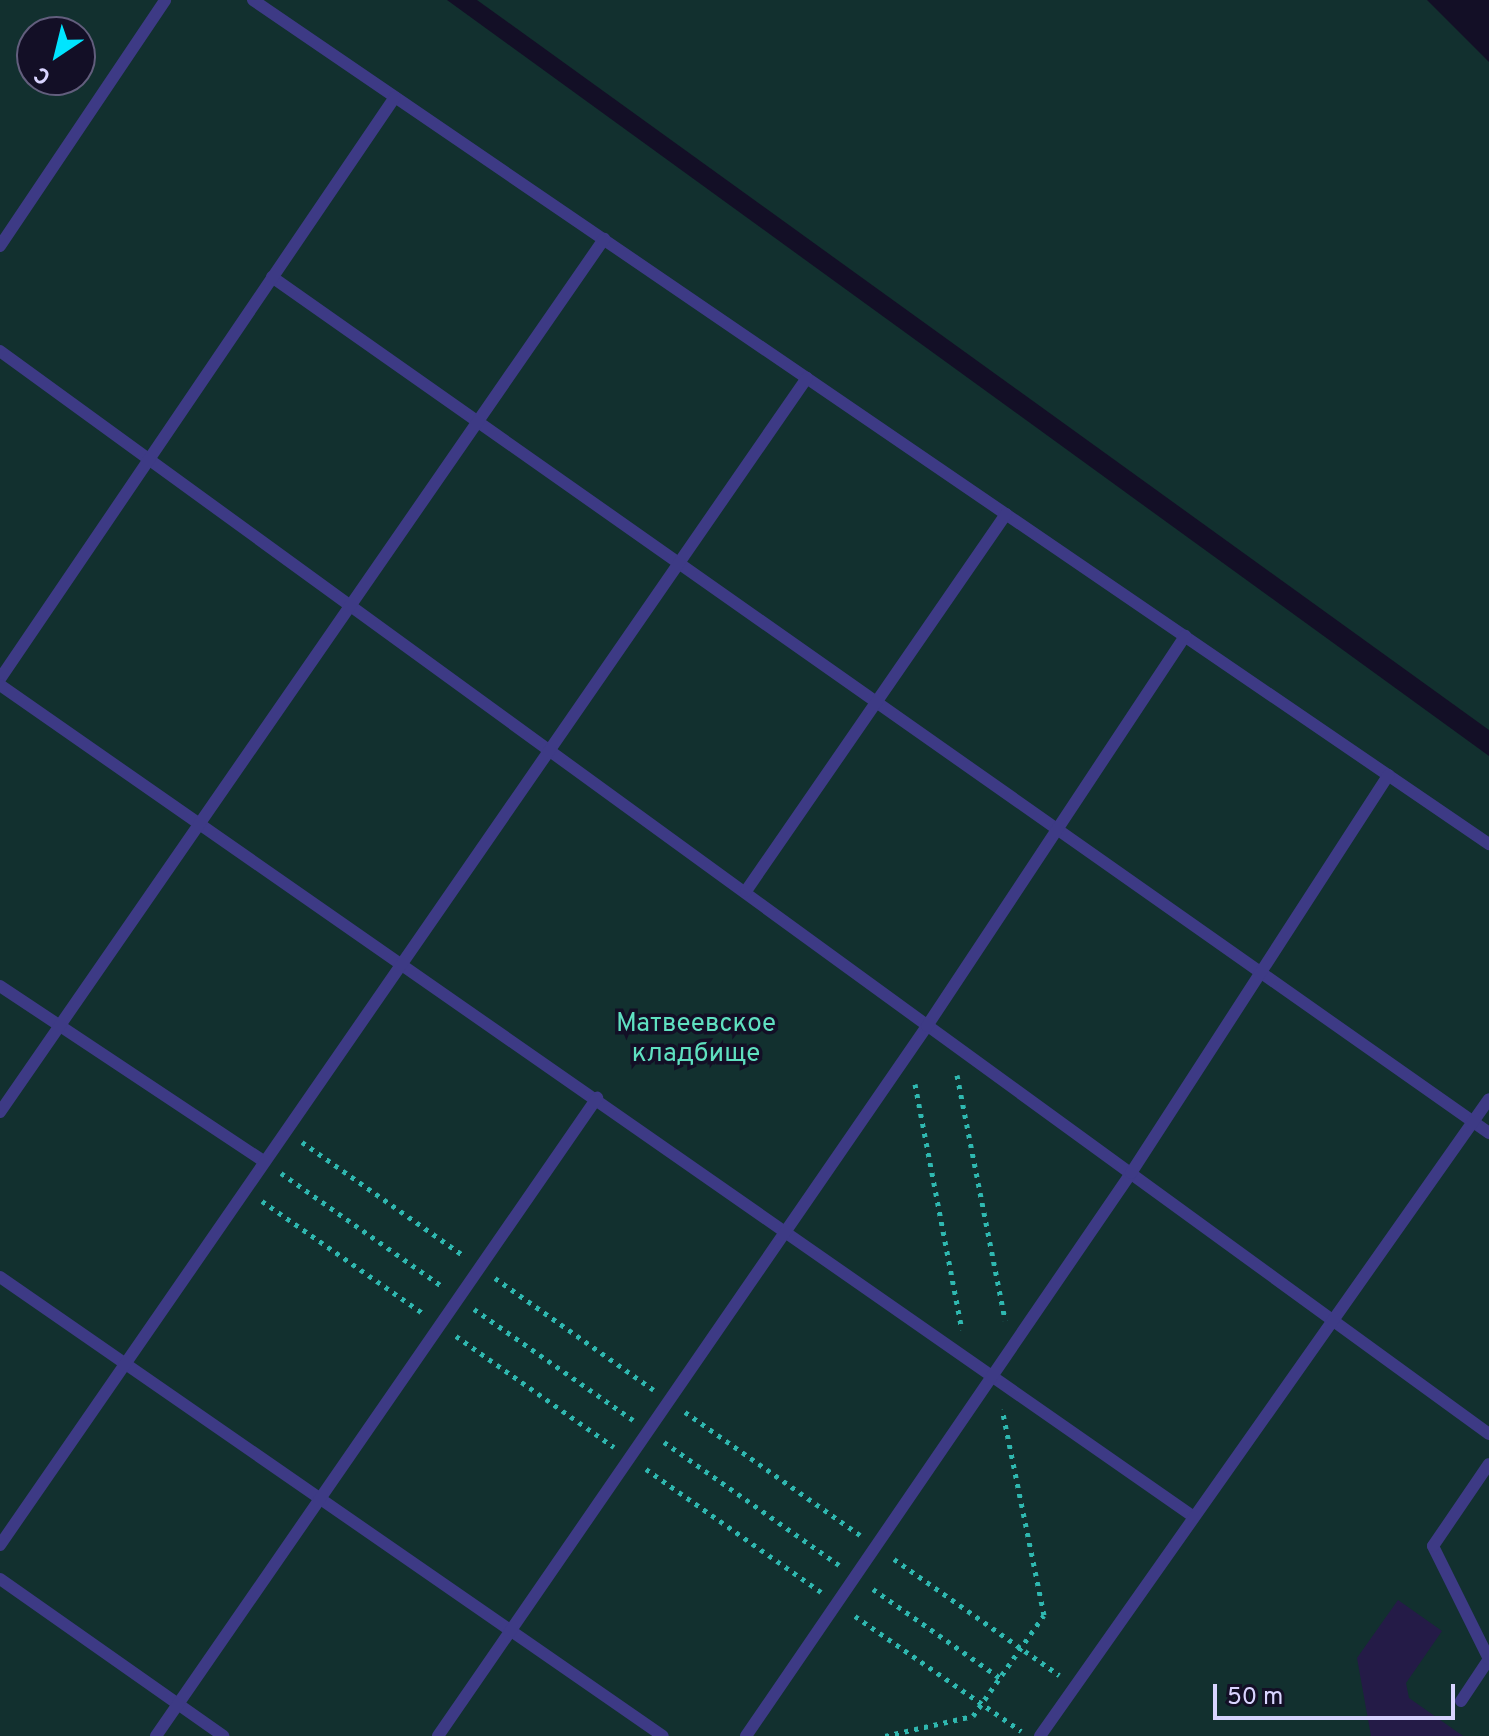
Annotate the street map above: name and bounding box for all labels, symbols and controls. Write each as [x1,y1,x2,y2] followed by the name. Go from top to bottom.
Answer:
[16,16,96,96] north arrow
[30,59,57,90] text: С
[616,1009,776,1070] park label: Матвеевское кладбище
[1217,1668,1459,1718] scale bar
[1227,1683,1283,1713] text: 50 m

